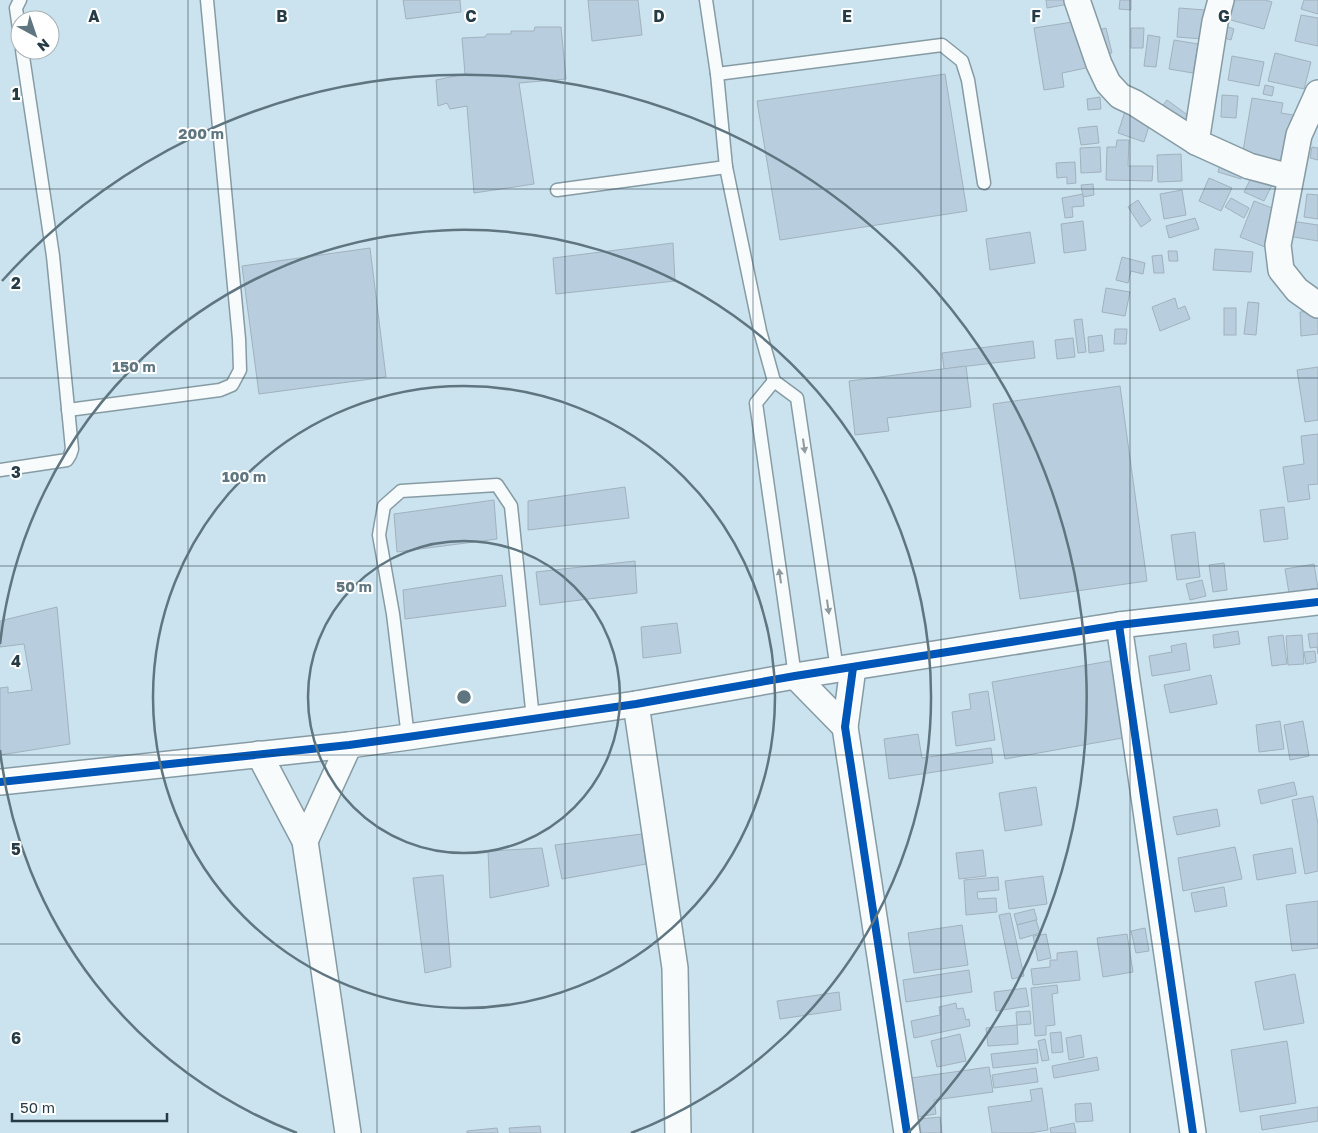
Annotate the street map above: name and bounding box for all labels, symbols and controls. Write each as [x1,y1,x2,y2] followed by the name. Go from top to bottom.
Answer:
[88,6,100,26] text: A
[276,6,288,26] text: B
[465,6,477,26] text: C
[653,6,665,26] text: D
[842,6,852,26] text: E
[1031,6,1041,26] text: F
[1218,6,1230,26] text: G
[10,10,60,60] north arrow
[34,35,53,55] text: N
[12,84,20,104] text: 1
[178,124,224,142] text: 200 m
[11,273,21,293] text: 2
[112,357,156,375] text: 150 m
[800,439,808,455] one-way arrow
[11,462,21,482] text: 3
[222,467,266,485] text: 100 m
[776,567,784,583] one-way arrow
[336,577,372,595] text: 50 m
[824,599,832,615] one-way arrow
[11,651,21,671] text: 4
[455,688,473,706] centre of rings
[11,839,21,859] text: 5
[11,1028,21,1048] text: 6
[12,1090,168,1122] scale bar
[20,1098,55,1116] text: 50 m

